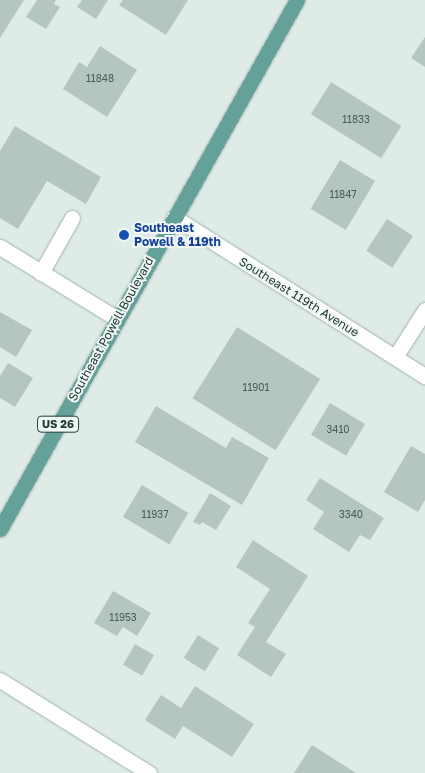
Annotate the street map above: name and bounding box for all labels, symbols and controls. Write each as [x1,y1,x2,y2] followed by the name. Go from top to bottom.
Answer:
[86,73,114,85] house number: 11848
[342,114,370,126] house number: 11833
[329,189,357,201] house number: 11847
[134,221,221,249] place label: Southeast Powell & 119th
[118,229,130,241] marker: Southeast Powell & 119th
[236,254,362,340] street label: Southeast 119th Avenue
[65,255,157,403] street label: Southeast Powell Boulevard
[243,382,269,394] house number: 11901
[37,416,79,432] road number: US 26
[327,424,349,436] house number: 3410
[142,509,168,521] house number: 11937
[339,509,363,521] house number: 3340
[109,612,137,624] house number: 11953

